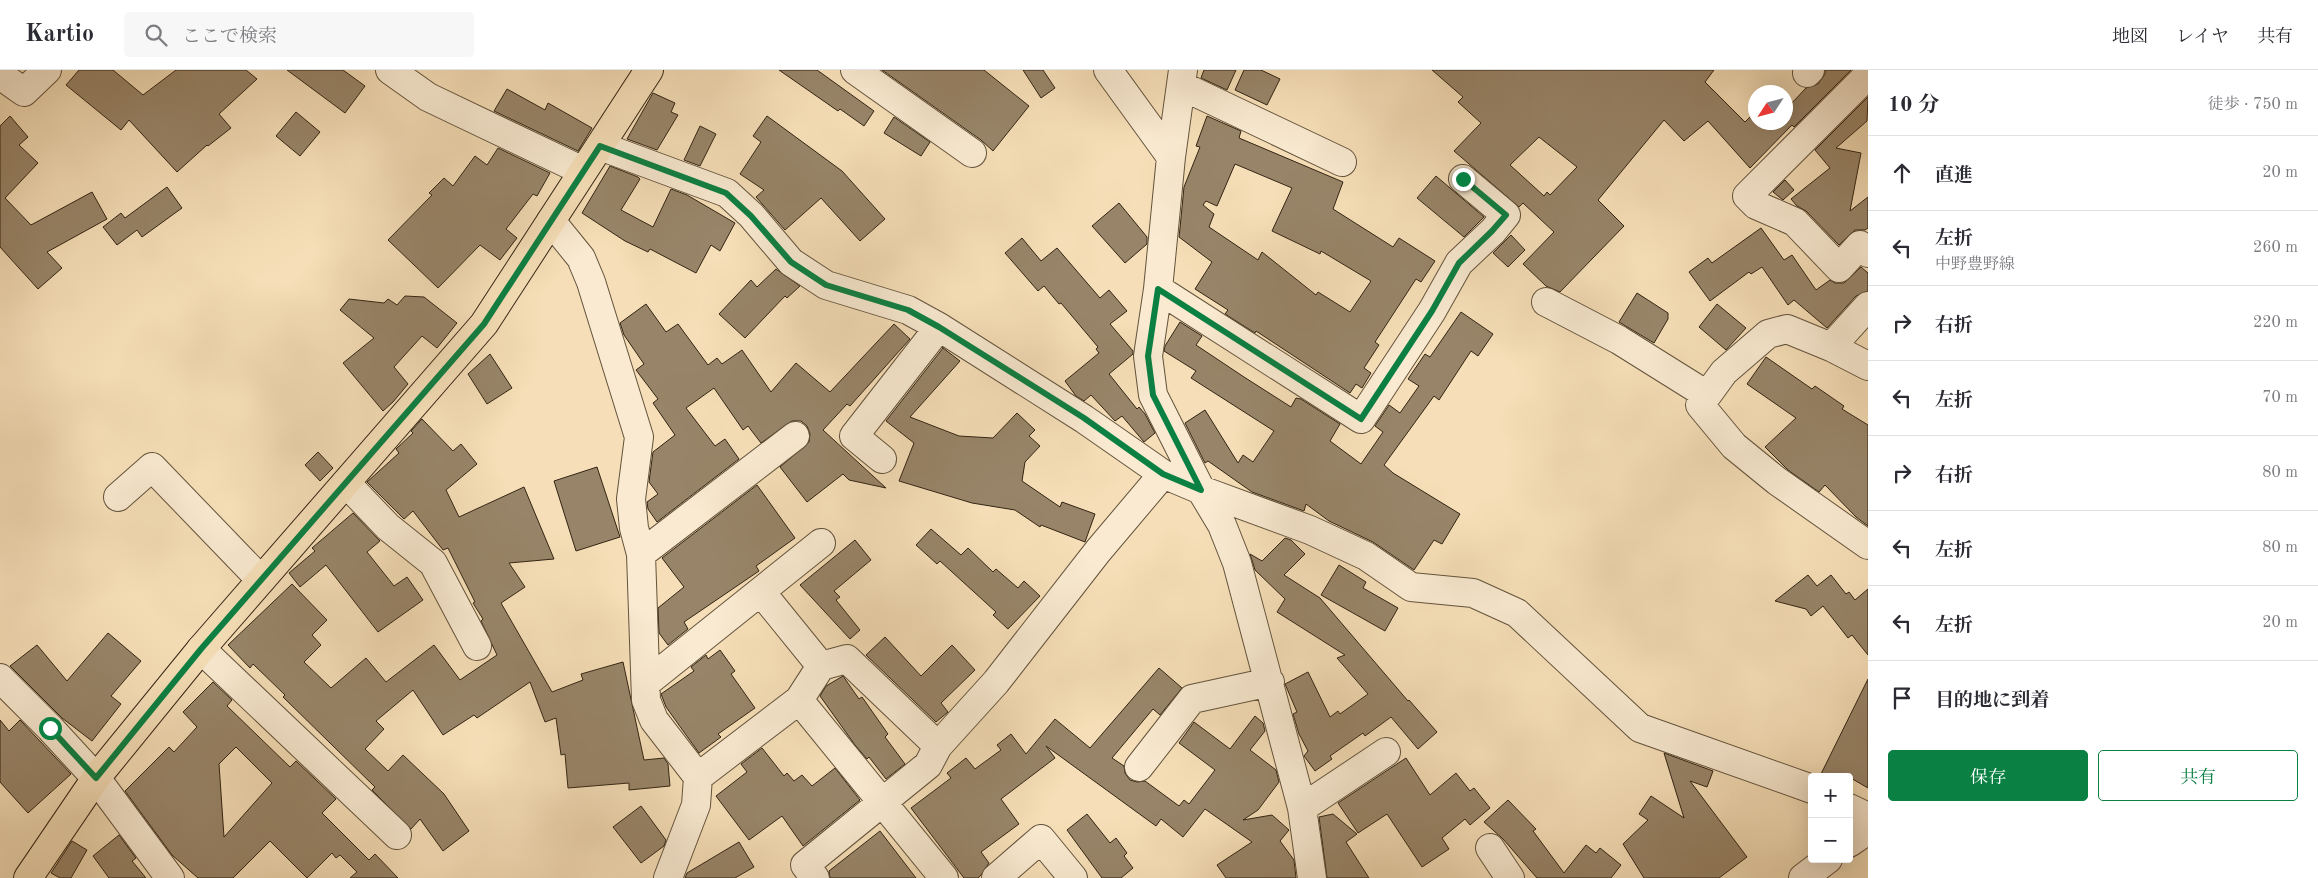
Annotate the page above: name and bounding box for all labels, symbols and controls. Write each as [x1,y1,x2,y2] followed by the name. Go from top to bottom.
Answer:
[124,12,474,57] search box
[142,21,170,49] icon: search
[25,23,94,47] text: Kartio
[182,28,277,47] text: ここで検索
[2112,28,2148,46] text: 地図
[2176,28,2229,46] text: レイヤ
[2257,28,2293,46] text: 共有
[1748,85,1793,130] north arrow
[1888,95,1939,116] text: 10 分
[2208,97,2298,113] text: 徒歩 · 750 m
[1888,159,1916,187] icon: ahead
[2262,165,2298,181] text: 20 m
[1935,167,1973,186] text: 直進
[1452,168,1475,191] route end
[1935,230,1973,249] text: 左折
[1888,234,1916,262] icon: left
[2253,240,2298,256] text: 260 m
[1935,257,2015,273] text: 中野豊野線
[1888,309,1916,337] icon: right
[2253,315,2298,331] text: 220 m
[1935,317,1973,336] text: 右折
[1888,384,1916,412] icon: left
[2262,390,2298,406] text: 70 m
[1935,392,1973,411] text: 左折
[1888,459,1916,487] icon: right
[2262,465,2298,481] text: 80 m
[1935,467,1973,486] text: 右折
[1888,534,1916,562] icon: left
[2262,540,2298,556] text: 80 m
[1935,542,1973,561] text: 左折
[1888,609,1916,637] icon: left
[2262,615,2298,631] text: 20 m
[1935,617,1973,636] text: 左折
[1888,684,1916,712] icon: arrive
[1935,692,2049,711] text: 目的地に到着
[39,717,62,740] route start
[1888,750,2088,801] button: 保存
[2098,750,2298,801] button: 共有
[1808,773,1853,863] map controls
[1808,773,1853,818] button: +
[1808,818,1853,863] button: −

